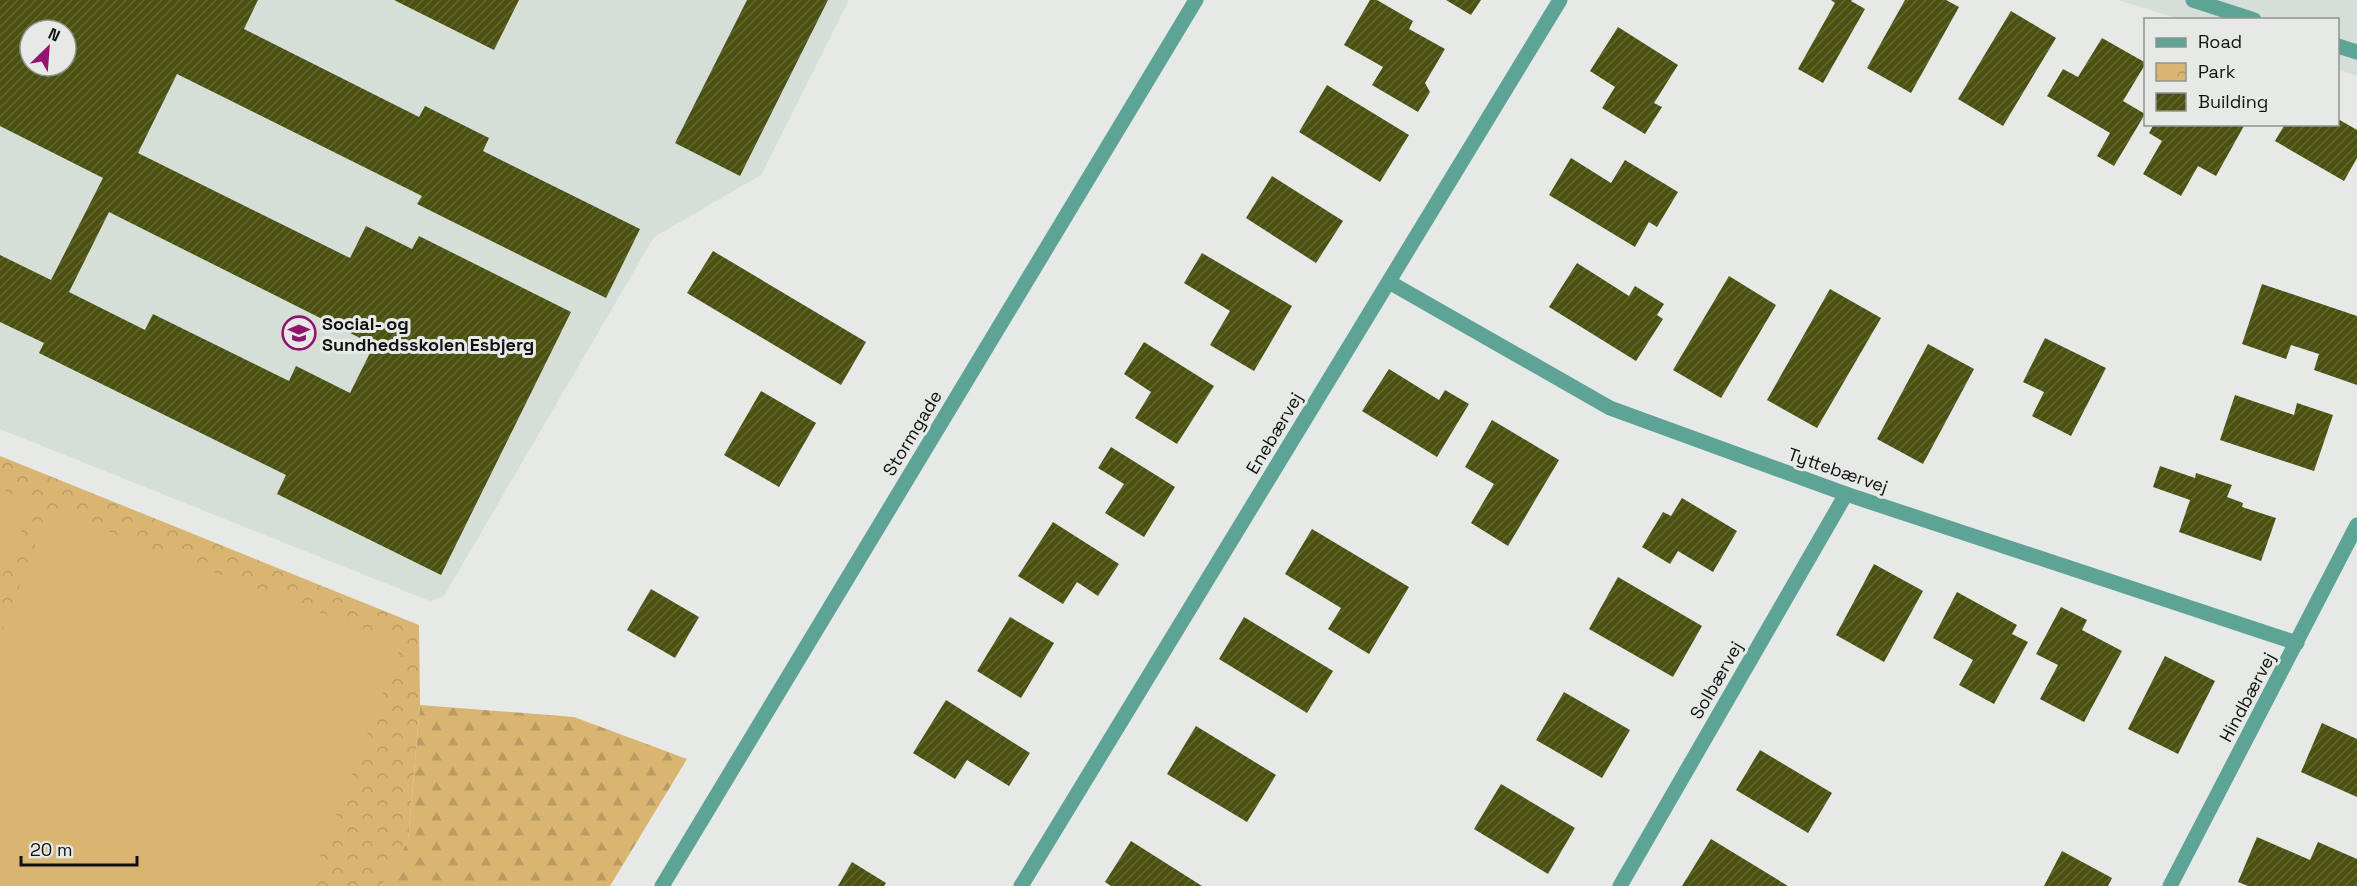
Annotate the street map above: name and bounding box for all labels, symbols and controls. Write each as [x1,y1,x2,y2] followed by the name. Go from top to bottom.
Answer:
[18,18,78,78] north arrow
[2144,18,2339,126] legend
[45,23,63,47] text: N
[2198,30,2242,53] text: Road
[2198,60,2236,83] text: Park
[2198,90,2268,113] text: Building
[322,312,534,356] place label: Social- og Sundhedsskolen Esbjerg
[281,315,317,351] school or university icon: Social- og Sundhedsskolen Esbjerg
[877,386,947,480] street label: Stormgade
[1241,388,1307,478] street label: Enebærvej
[1785,442,1891,498] street label: Tyttebærvej
[1685,637,1747,723] street label: Solbærvej
[2214,648,2280,746] street label: Hindbærvej
[21,829,136,867] scale bar
[30,838,73,861] text: 20 m

